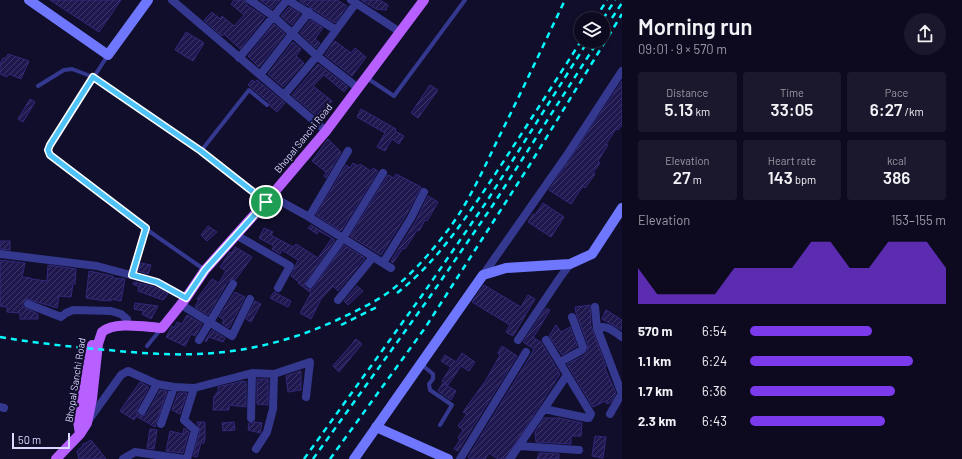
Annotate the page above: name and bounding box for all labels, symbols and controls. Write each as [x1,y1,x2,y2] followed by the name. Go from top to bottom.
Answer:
[574,12,610,48] map controls
[574,12,610,48] button: layers
[638,13,752,39] text: Morning run
[904,13,946,55] button: share
[638,41,727,57] text: 09:01 · 9 × 570 m
[666,86,708,99] text: Distance
[780,86,804,99] text: Time
[885,86,908,99] text: Pace
[665,99,693,119] text: 5.13
[771,99,813,119] text: 33:05
[870,99,902,119] text: 6:27
[271,101,335,175] street label: Bhopal Sanchi Road
[693,105,710,118] text: km
[902,105,924,118] text: /km
[665,154,709,167] text: Elevation
[768,154,816,167] text: Heart rate
[887,154,906,167] text: kcal
[673,167,691,187] text: 27
[768,167,793,187] text: 143
[883,167,910,187] text: 386
[691,173,702,186] text: m
[793,173,816,186] text: bpm
[249,185,283,219] pin
[255,191,277,213] icon: arrive
[638,212,690,228] text: Elevation
[891,212,946,228] text: 153–155 m
[638,323,672,339] text: 570 m
[702,323,727,339] text: 6:54
[62,337,88,423] street label: Bhopal Sanchi Road
[638,353,671,369] text: 1.1 km
[702,353,727,369] text: 6:24
[638,383,673,399] text: 1.7 km
[702,383,727,399] text: 6:36
[638,413,676,429] text: 2.3 km
[702,413,727,429] text: 6:43
[12,431,70,450] scale bar
[18,433,41,446] text: 50 m

